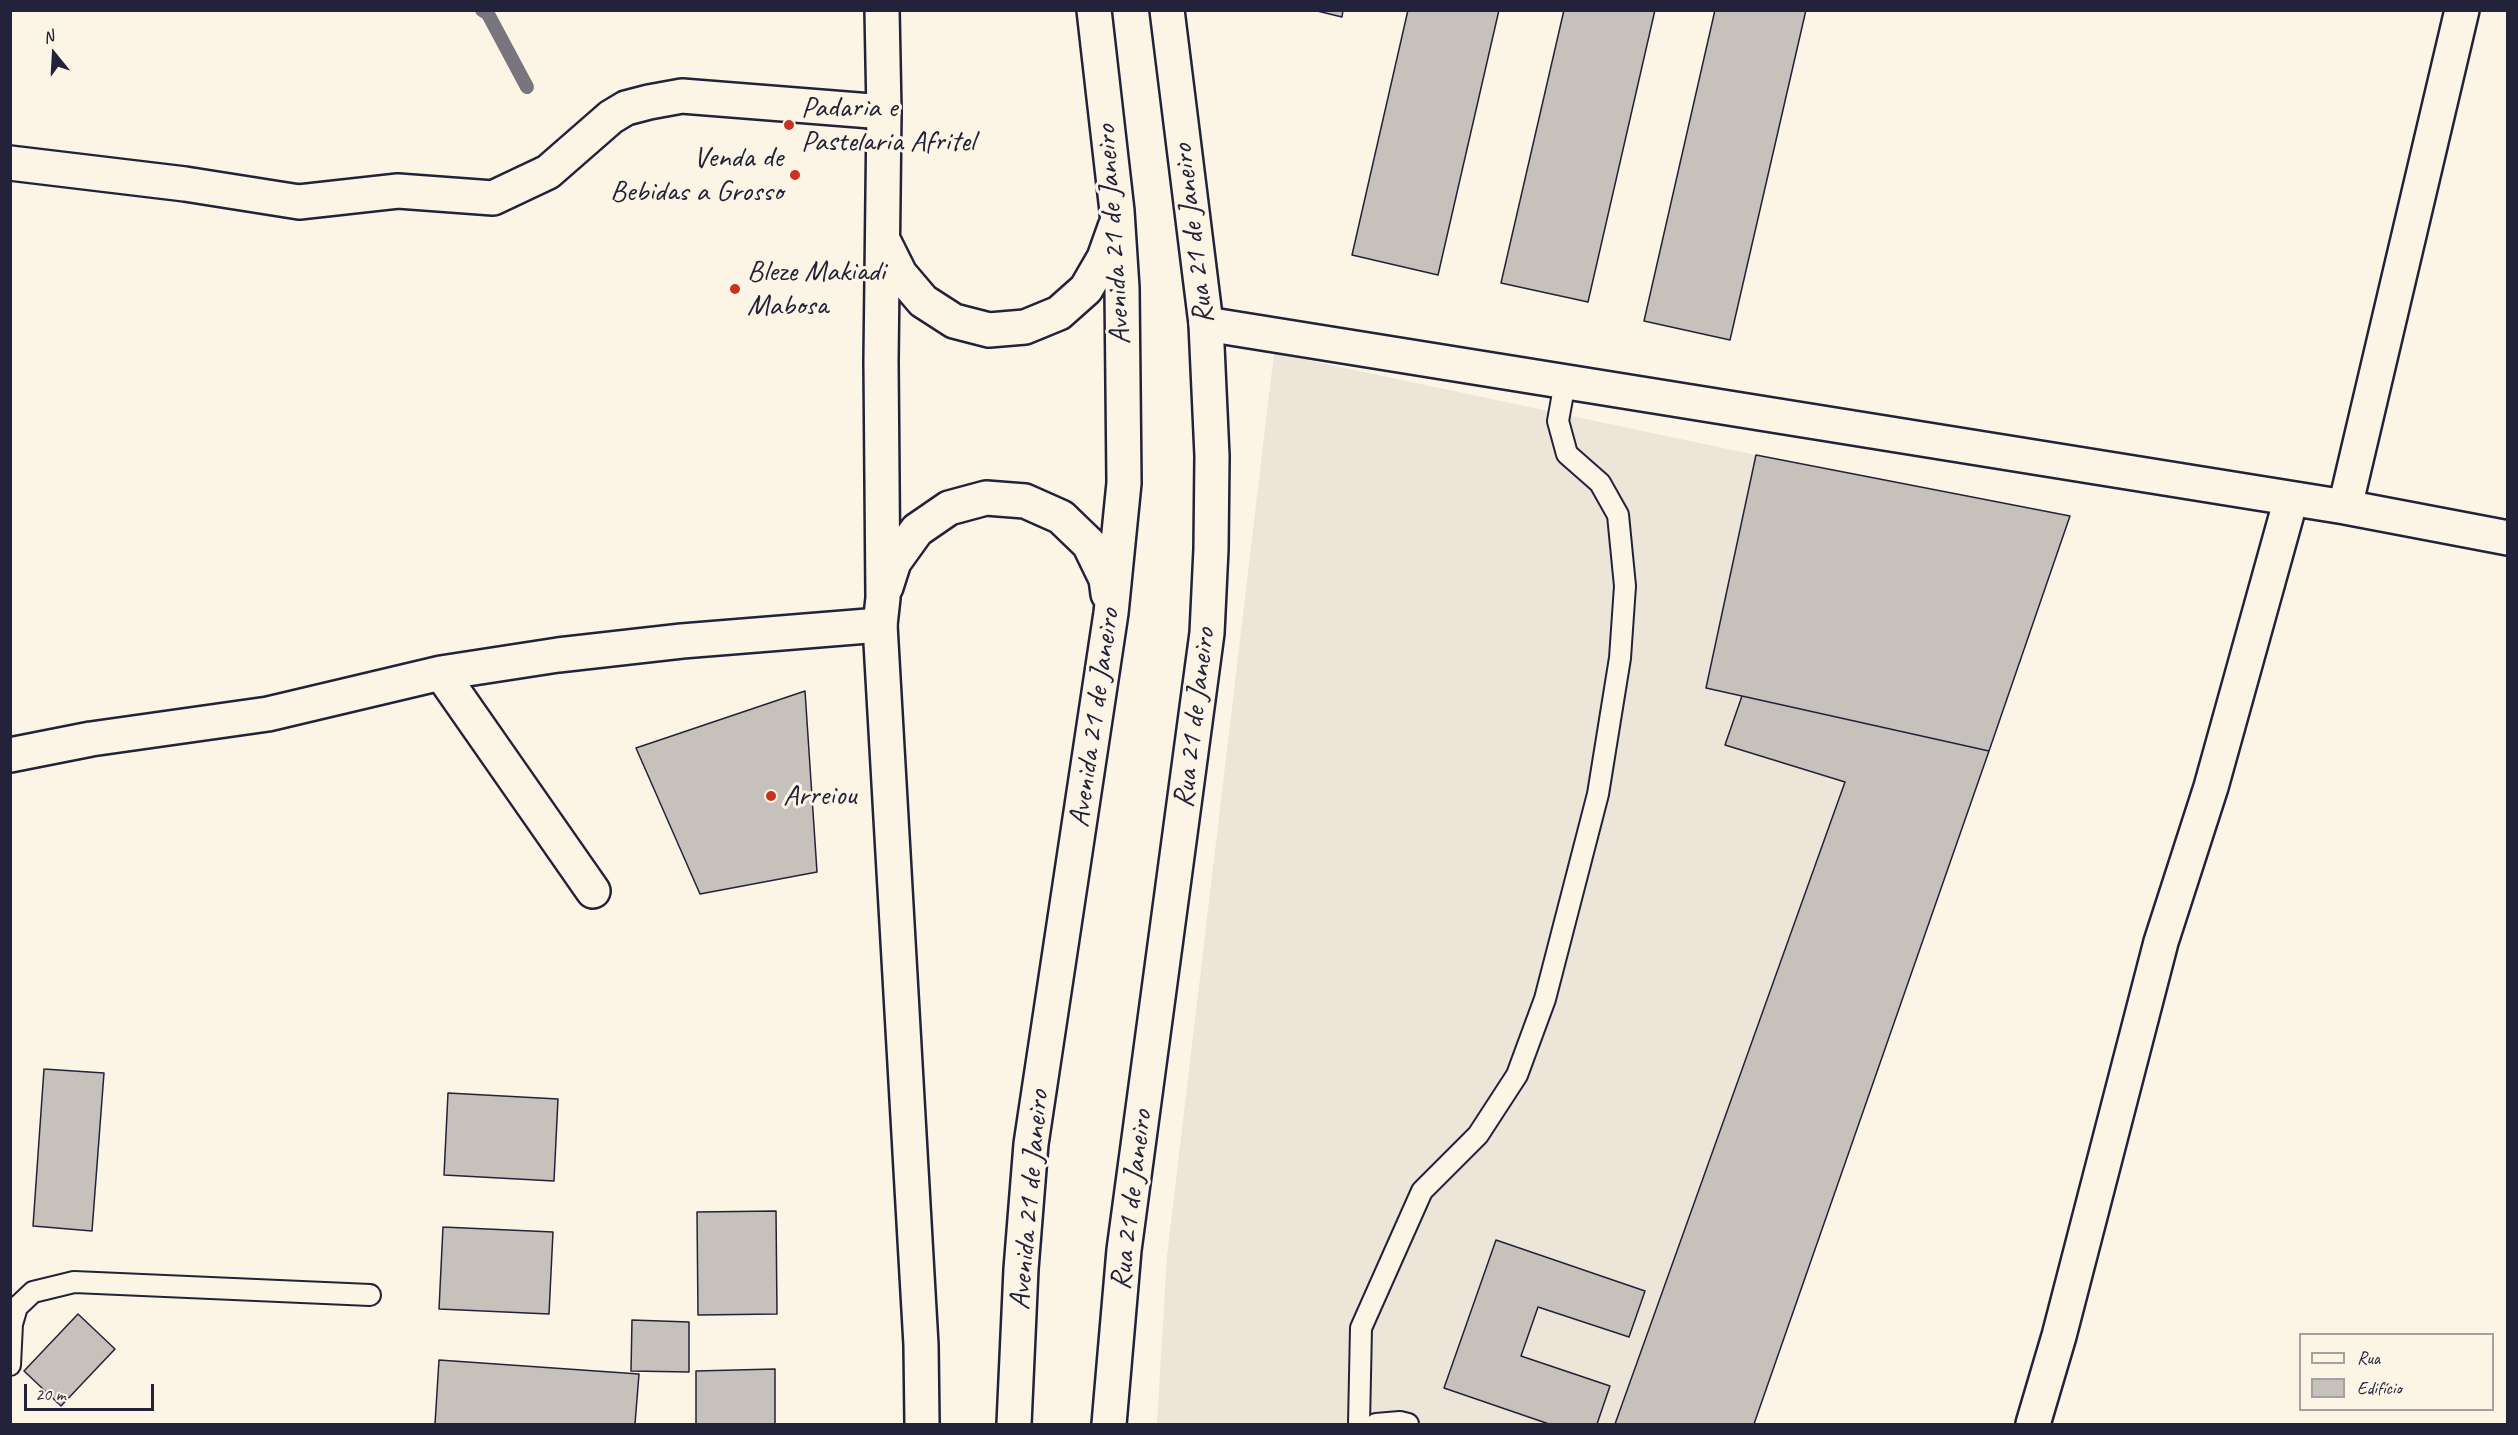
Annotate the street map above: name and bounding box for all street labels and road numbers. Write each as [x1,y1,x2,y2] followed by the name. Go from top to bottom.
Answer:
[1088,124,1140,346] street label: Avenida 21 de Janeiro
[1165,142,1223,326] street label: Rua 21 de Janeiro
[1062,606,1128,830] street label: Avenida 21 de Janeiro
[1166,626,1224,810] street label: Rua 21 de Janeiro
[1002,1089,1058,1311] street label: Avenida 21 de Janeiro
[1103,1108,1161,1292] street label: Rua 21 de Janeiro

